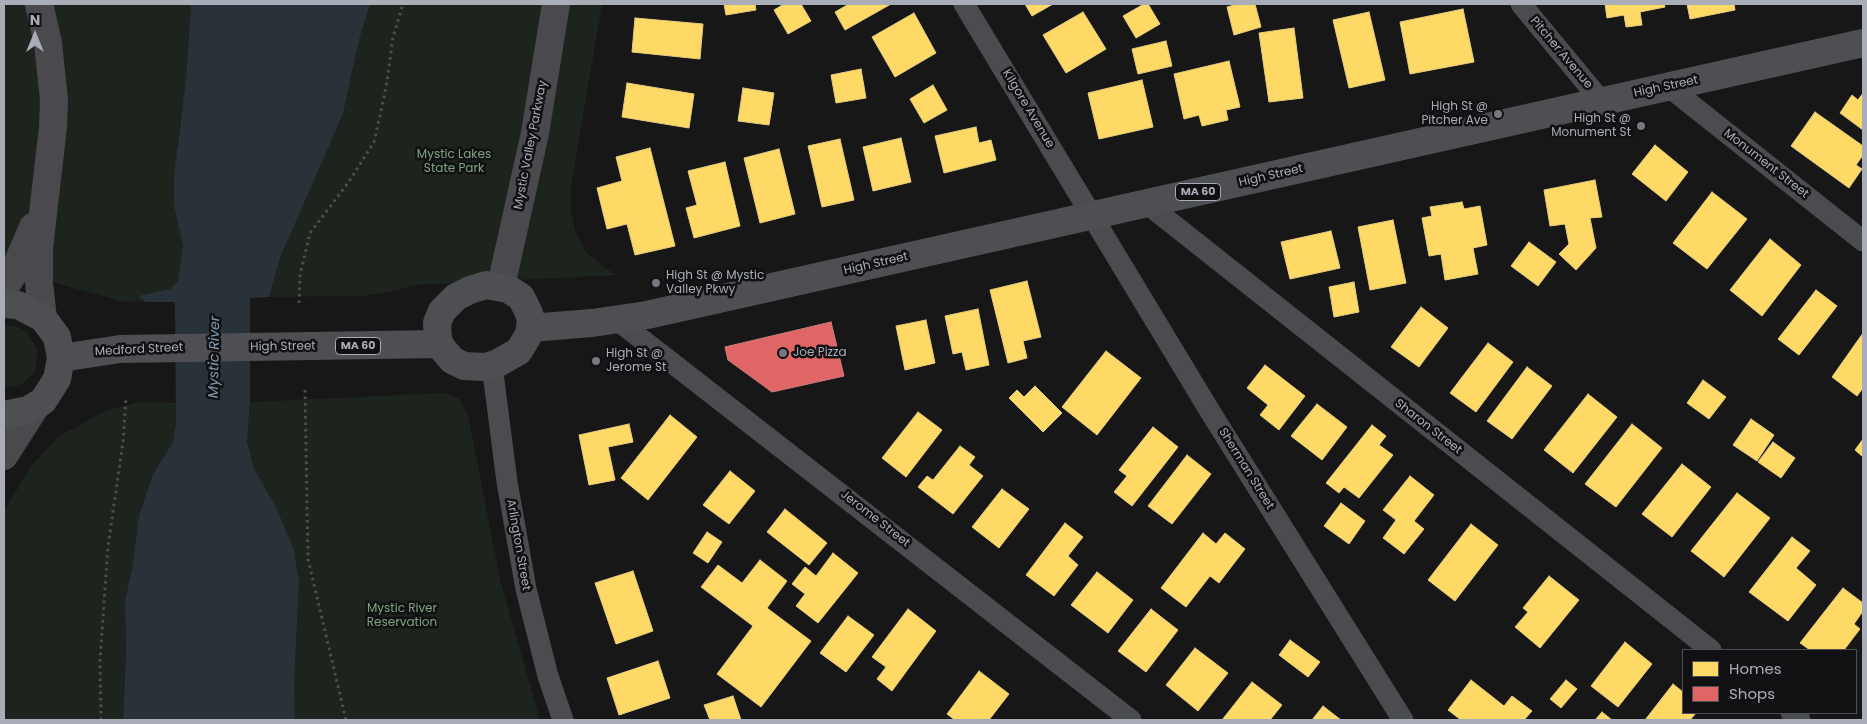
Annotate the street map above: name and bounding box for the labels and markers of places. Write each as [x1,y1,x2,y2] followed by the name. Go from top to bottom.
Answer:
[1421,100,1488,128] place label: High St @ Pitcher Ave
[1492,108,1504,120] marker: High St @ Pitcher Ave
[1551,112,1631,140] place label: High St @ Monument St
[1635,120,1647,132] marker: High St @ Monument St
[666,269,764,297] place label: High St @ Mystic Valley Pkwy
[650,277,662,289] marker: High St @ Mystic Valley Pkwy
[793,346,847,360] place label: Joe Pizza
[606,347,666,375] place label: High St @ Jerome St
[777,347,789,359] marker: Joe Pizza
[590,355,602,367] marker: High St @ Jerome St

